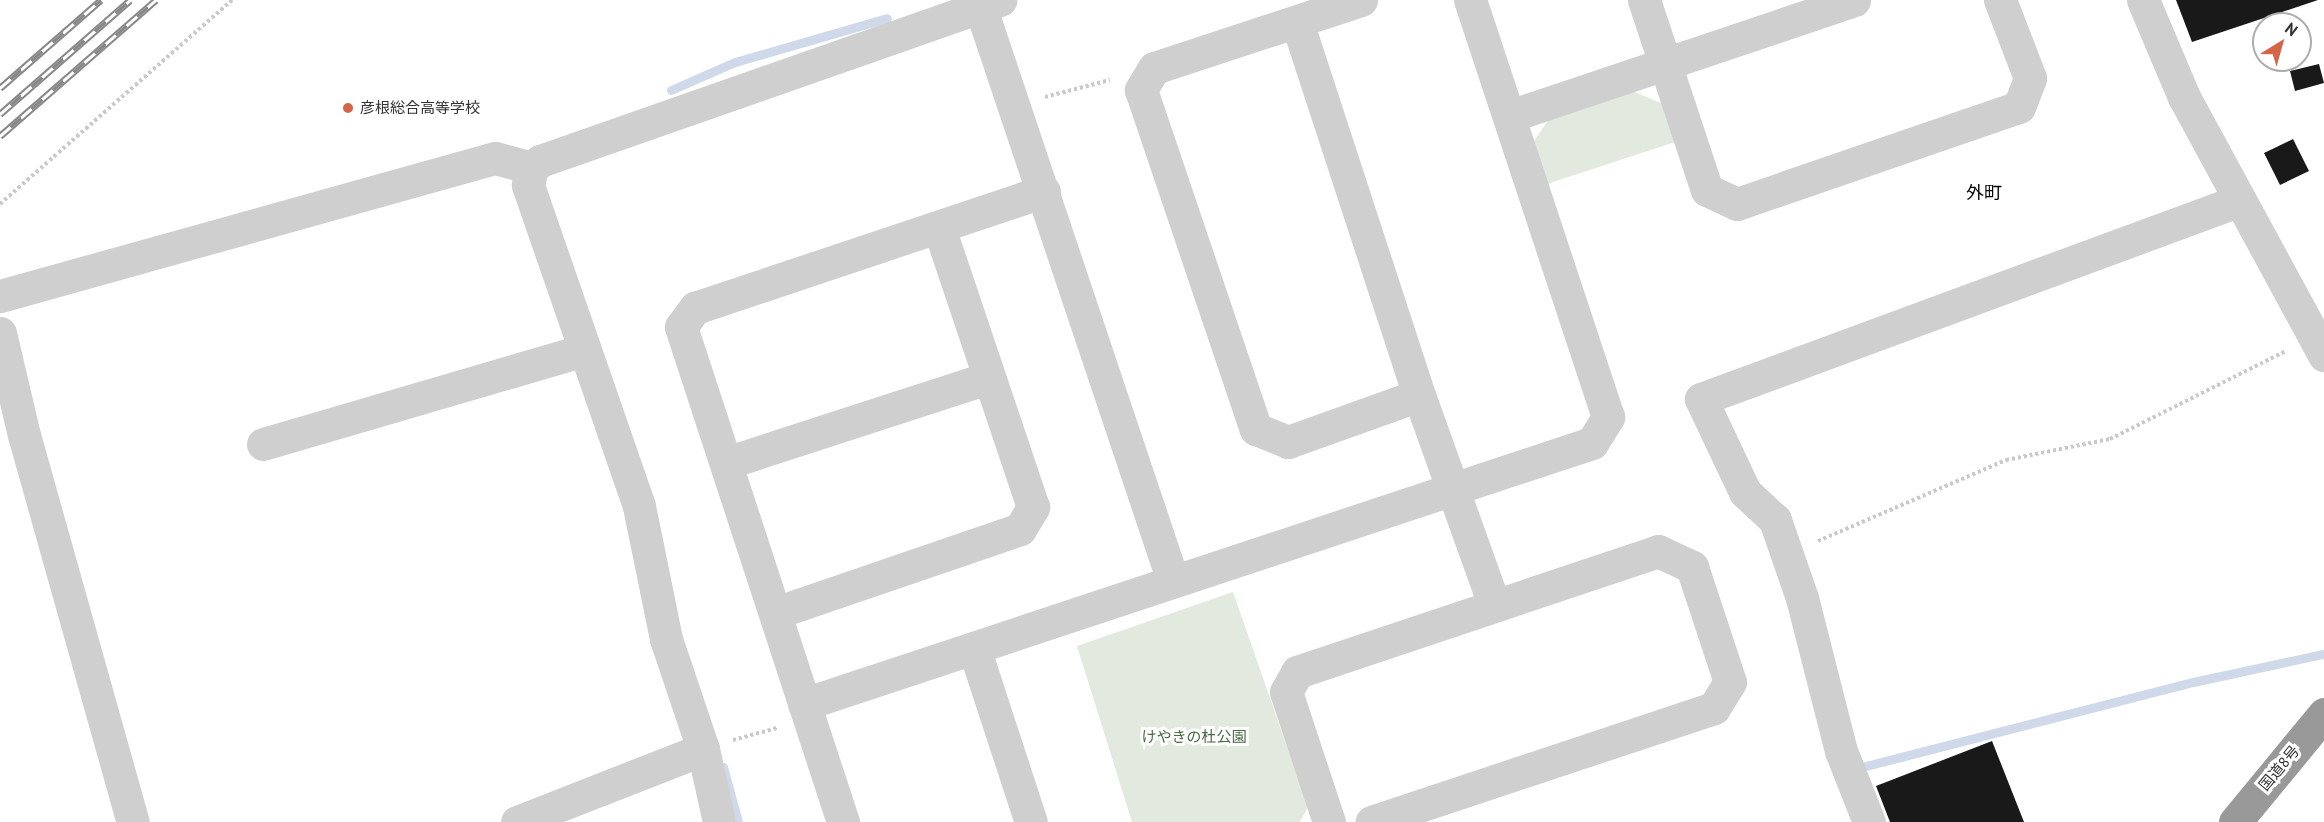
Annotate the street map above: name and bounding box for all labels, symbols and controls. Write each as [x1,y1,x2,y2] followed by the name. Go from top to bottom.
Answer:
[2252,12,2312,72] north arrow
[2281,18,2302,40] text: N
[360,99,480,117] place label: 彦根総合高等学校
[341,101,355,115] marker: 彦根総合高等学校
[1966,182,2002,204] district label: 外町
[1142,728,1246,746] park label: けやきの杜公園
[2255,742,2303,794] street label: 国道8号

